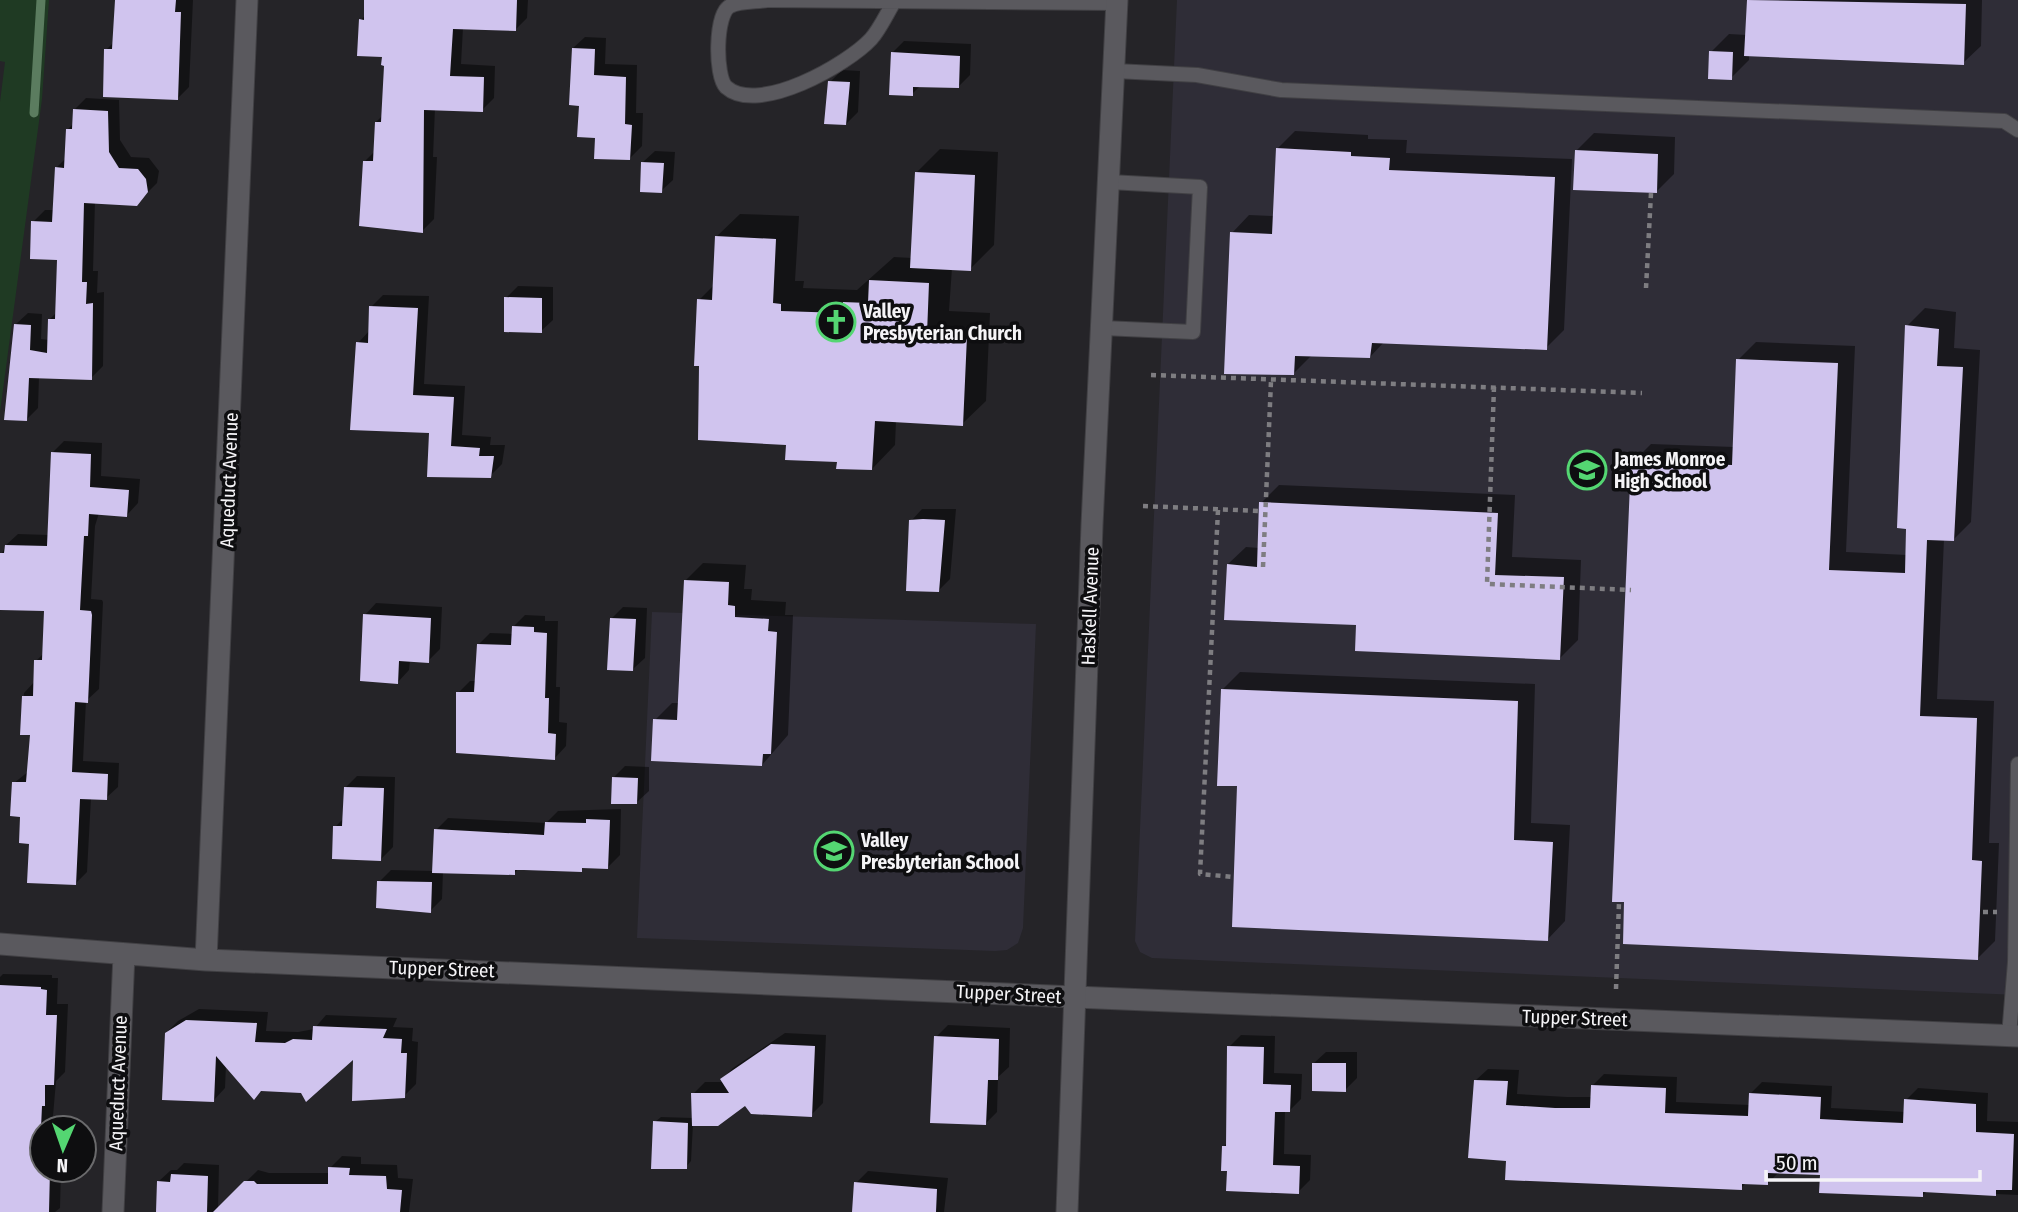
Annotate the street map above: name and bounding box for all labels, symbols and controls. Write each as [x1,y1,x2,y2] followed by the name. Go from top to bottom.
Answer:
[862,300,1022,345] place label: Valley Presbyterian Church
[815,301,857,343] church icon: Valley Presbyterian Church
[215,412,243,548] street label: Aqueduct Avenue
[1613,448,1726,493] place label: James Monroe High School
[1566,449,1608,491] school or university icon: James Monroe High School
[1076,546,1104,666] street label: Haskell Avenue
[860,829,1020,874] place label: Valley Presbyterian School
[813,830,855,872] school or university icon: Valley Presbyterian School
[389,956,496,982] street label: Tupper Street
[956,980,1063,1008] street label: Tupper Street
[1522,1005,1629,1031] street label: Tupper Street
[104,1015,132,1151] street label: Aqueduct Avenue
[28,1114,98,1184] north arrow
[1766,1138,1980,1182] scale bar
[1776,1150,1818,1176] text: 50 m
[56,1154,69,1177] text: N

